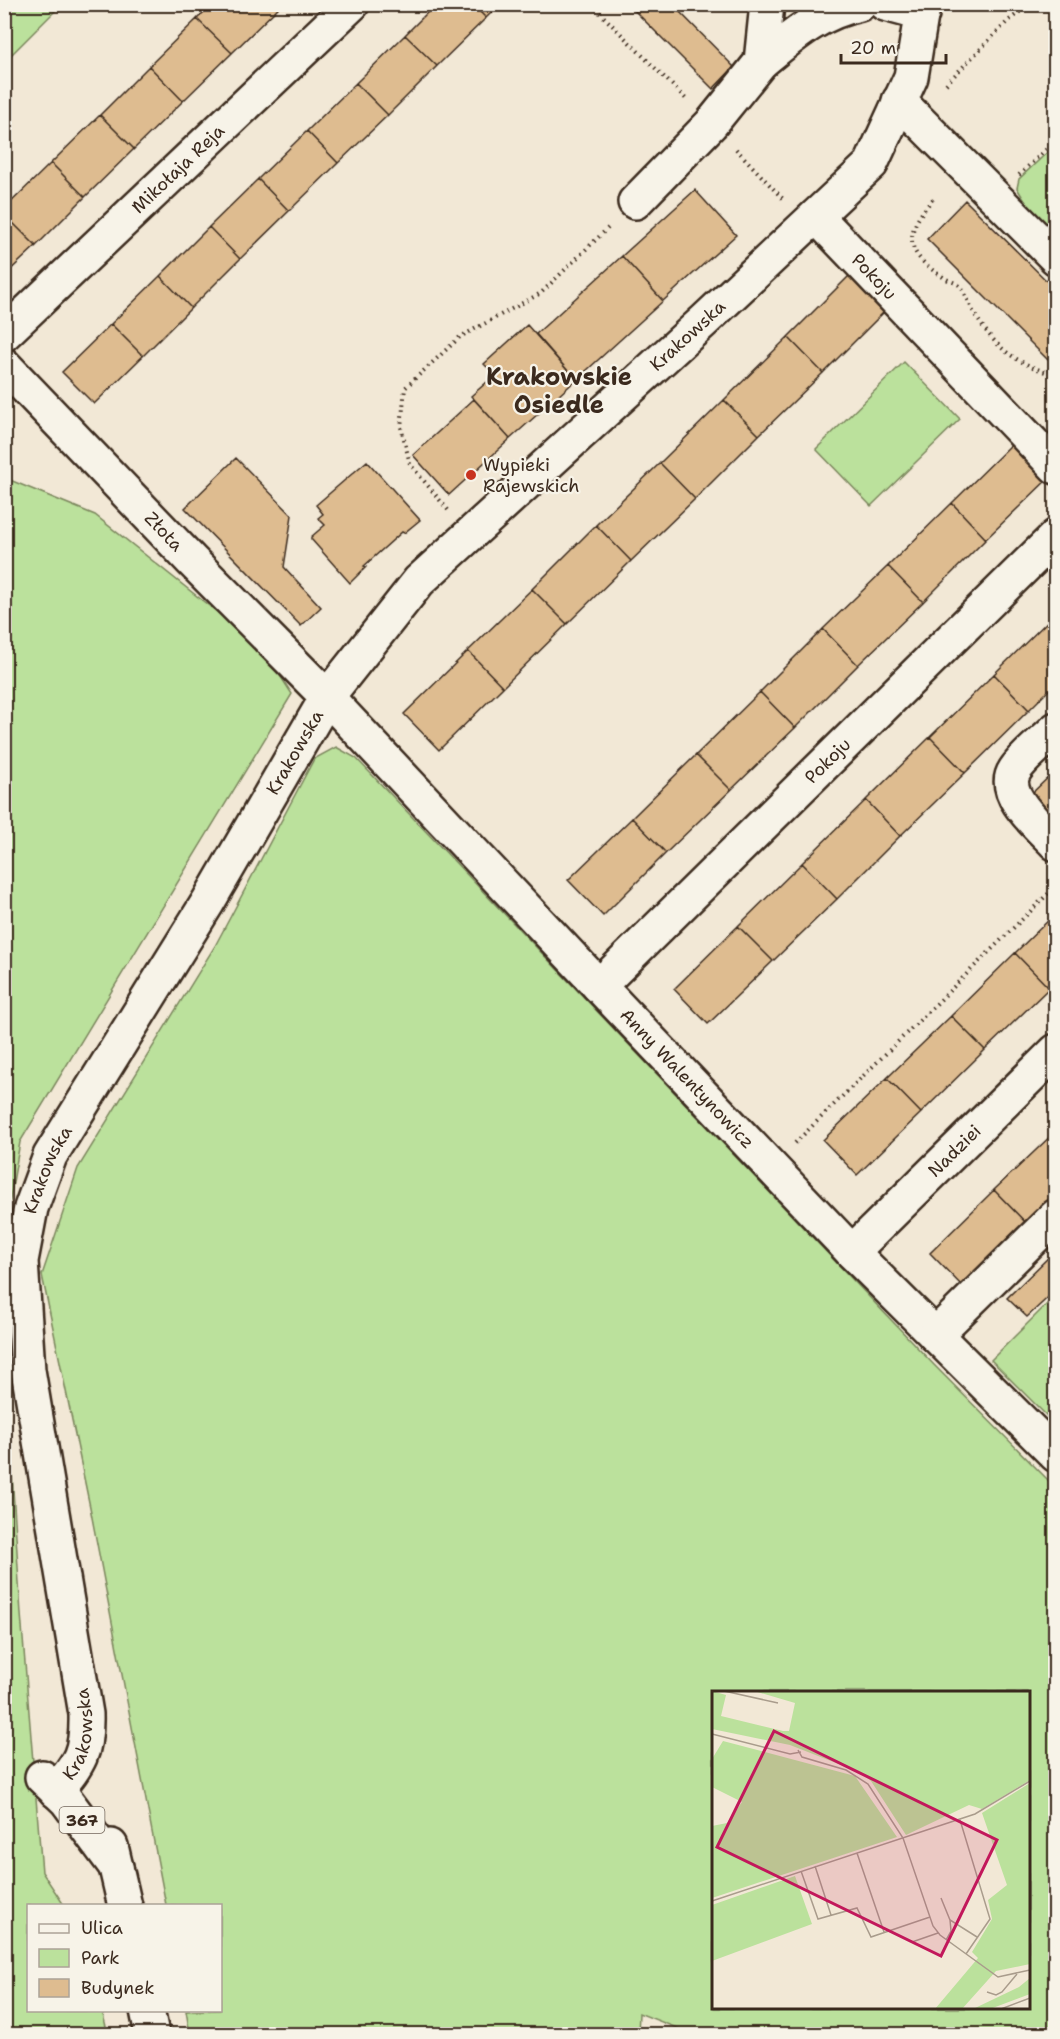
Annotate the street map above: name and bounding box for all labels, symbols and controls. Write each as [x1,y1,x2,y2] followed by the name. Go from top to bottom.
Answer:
[841,27,946,65] scale bar
[850,36,896,60] text: 20 m
[126,119,230,219] street label: Mikołaja Reja
[846,248,902,305] street label: Pokoju
[645,295,731,376] street label: Krakowska
[486,361,632,421] district label: Krakowskie Osiedle
[483,453,579,498] place label: Wypieki Rajewskich
[464,468,478,482] marker: Wypieki Rajewskich
[139,507,189,557] street label: Złota
[261,705,329,799] street label: Krakowska
[799,733,856,789] street label: Pokoju
[615,1003,760,1154] street label: Anny Walentynowicz
[923,1119,986,1183] street label: Nadziei
[18,1121,78,1216] street label: Krakowska
[57,1687,98,1785] street label: Krakowska
[712,1691,1030,2009] inset map
[60,1807,104,1833] road number: 367
[27,1904,222,2012] legend
[81,1916,123,1940] text: Ulica
[81,1946,120,1970] text: Park
[81,1976,155,2000] text: Budynek

